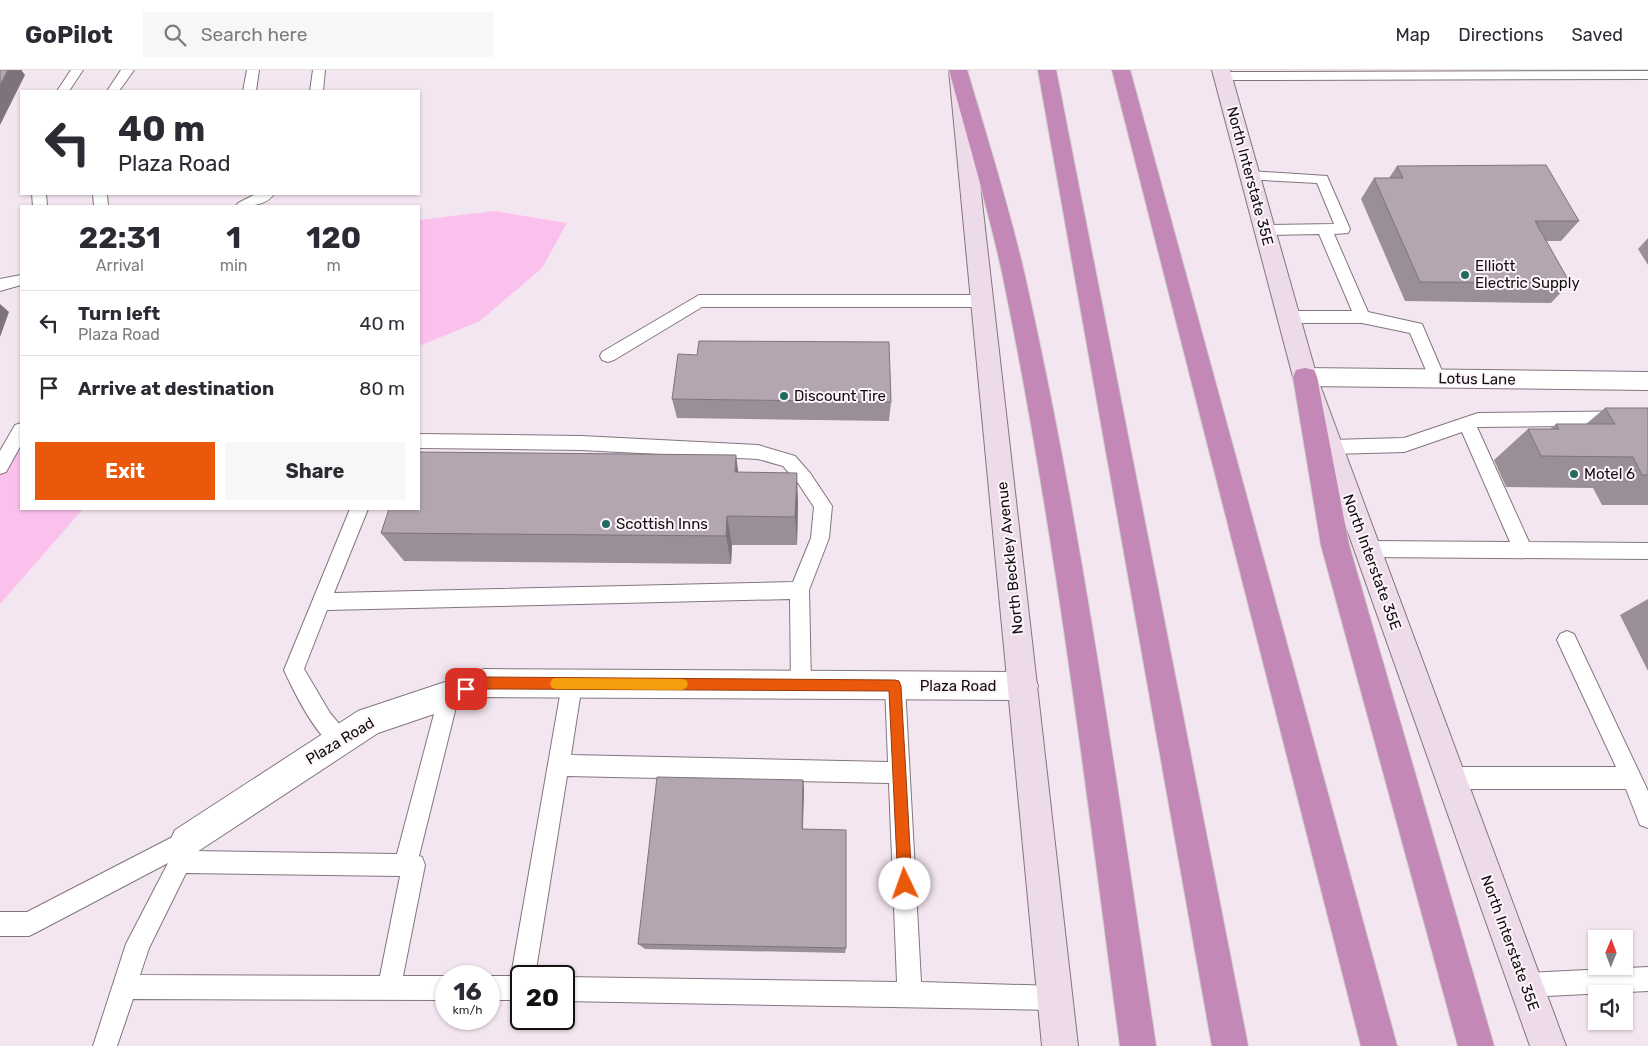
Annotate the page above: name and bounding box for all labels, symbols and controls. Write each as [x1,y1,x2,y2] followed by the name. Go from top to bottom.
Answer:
[143,12,493,57] search box
[25,21,113,49] text: GoPilot
[161,21,189,49] icon: search
[201,23,307,46] text: Search here
[1395,24,1430,46] text: Map
[1458,24,1544,46] text: Directions
[1572,24,1623,46] text: Saved
[1223,105,1277,247] street label: North Interstate 35E
[118,108,205,150] text: 40 m
[35,110,100,175] icon: left
[118,150,230,177] text: Plaza Road
[79,220,161,256] text: 22:31
[226,220,241,256] text: 1
[306,220,361,256] text: 120
[96,256,144,275] text: Arrival
[220,256,247,275] text: min
[327,256,341,275] text: m
[1475,257,1580,292] place label: Elliott Electric Supply
[1459,269,1471,281] marker: Elliott Electric Supply
[78,302,160,325] text: Turn left
[35,309,63,337] icon: left
[360,312,405,335] text: 40 m
[78,325,160,344] text: Plaza Road
[1438,369,1516,389] street label: Lotus Lane
[35,374,63,402] icon: arrive
[78,377,274,400] text: Arrive at destination
[359,377,405,400] text: 80 m
[794,387,886,405] place label: Discount Tire
[778,390,790,402] marker: Discount Tire
[35,442,215,500] button: Exit
[225,442,405,500] button: Share
[1584,465,1635,483] place label: Motel 6
[1568,468,1580,480] marker: Motel 6
[993,481,1027,635] street label: North Beckley Avenue
[1339,492,1405,632] street label: North Interstate 35E
[616,515,708,533] place label: Scottish Inns
[600,518,612,530] marker: Scottish Inns
[445,668,487,710] pin
[452,675,480,703] icon: arrive
[920,677,996,695] street label: Plaza Road
[302,714,378,768] street label: Plaza Road
[878,857,930,909] position arrow
[1477,873,1543,1013] street label: North Interstate 35E
[1588,930,1632,975] north arrow
[1588,930,1633,1030] map controls
[510,965,575,1030] speed limit sign: 20
[453,977,482,1006] text: 16
[1588,985,1633,1030] button: sound
[453,1003,482,1017] text: km/h

